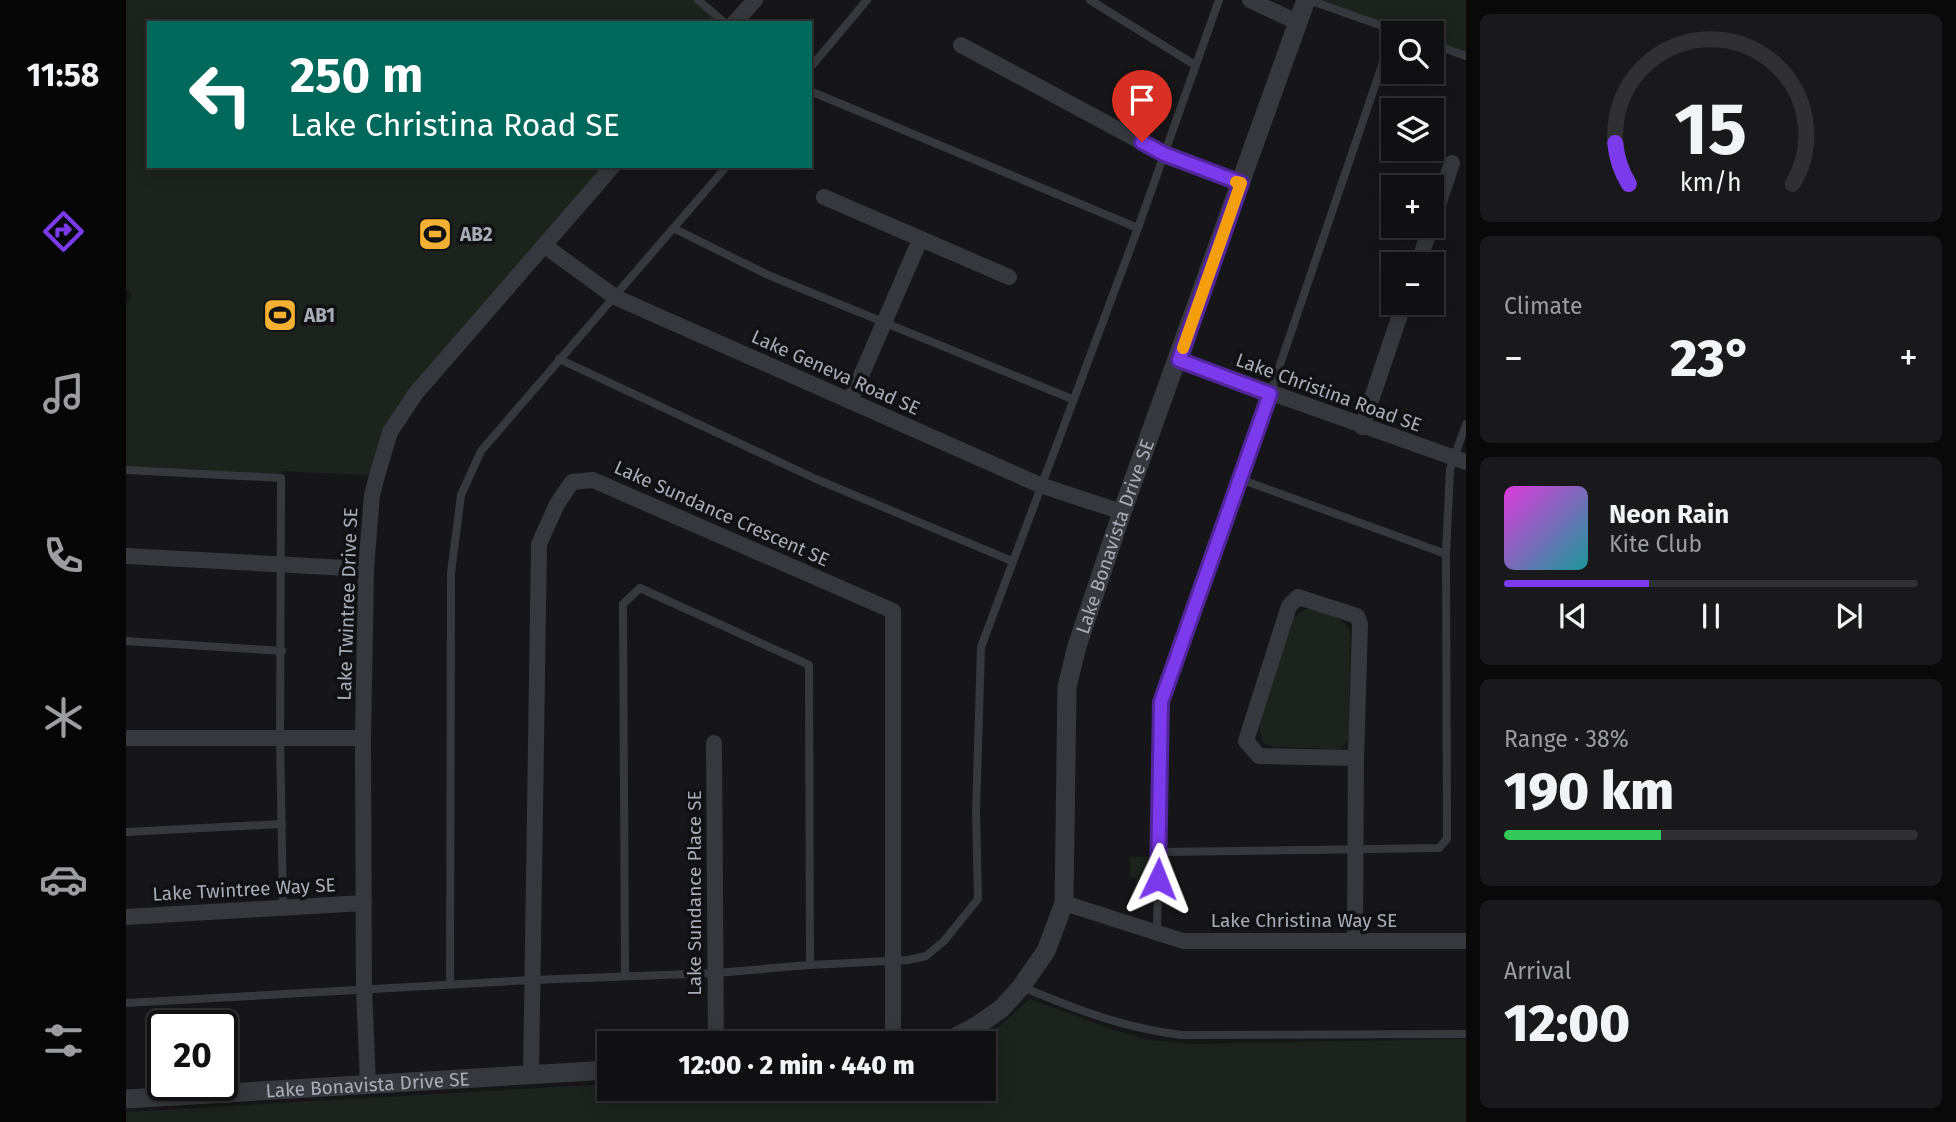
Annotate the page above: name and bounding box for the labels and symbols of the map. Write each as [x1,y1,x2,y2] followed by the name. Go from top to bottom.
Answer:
[1112,70,1172,142] pin
[416,215,454,253] sports icon: AB2
[459,223,493,246] place label: AB2
[261,296,299,334] sports icon: AB1
[303,304,335,327] place label: AB1
[748,325,924,420] street label: Lake Geneva Road SE
[1233,348,1425,437] street label: Lake Christina Road SE
[1071,436,1159,637] street label: Lake Bonavista Drive SE
[611,456,833,571] street label: Lake Sundance Crescent SE
[333,507,362,701] street label: Lake Twintree Drive SE
[683,790,706,996] street label: Lake Sundance Place SE
[1121,842,1195,916] position arrow
[152,873,336,906] street label: Lake Twintree Way SE
[1211,909,1397,932] street label: Lake Christina Way SE
[147,1010,238,1101] speed limit sign: 20
[265,1067,470,1103] street label: Lake Bonavista Drive SE

